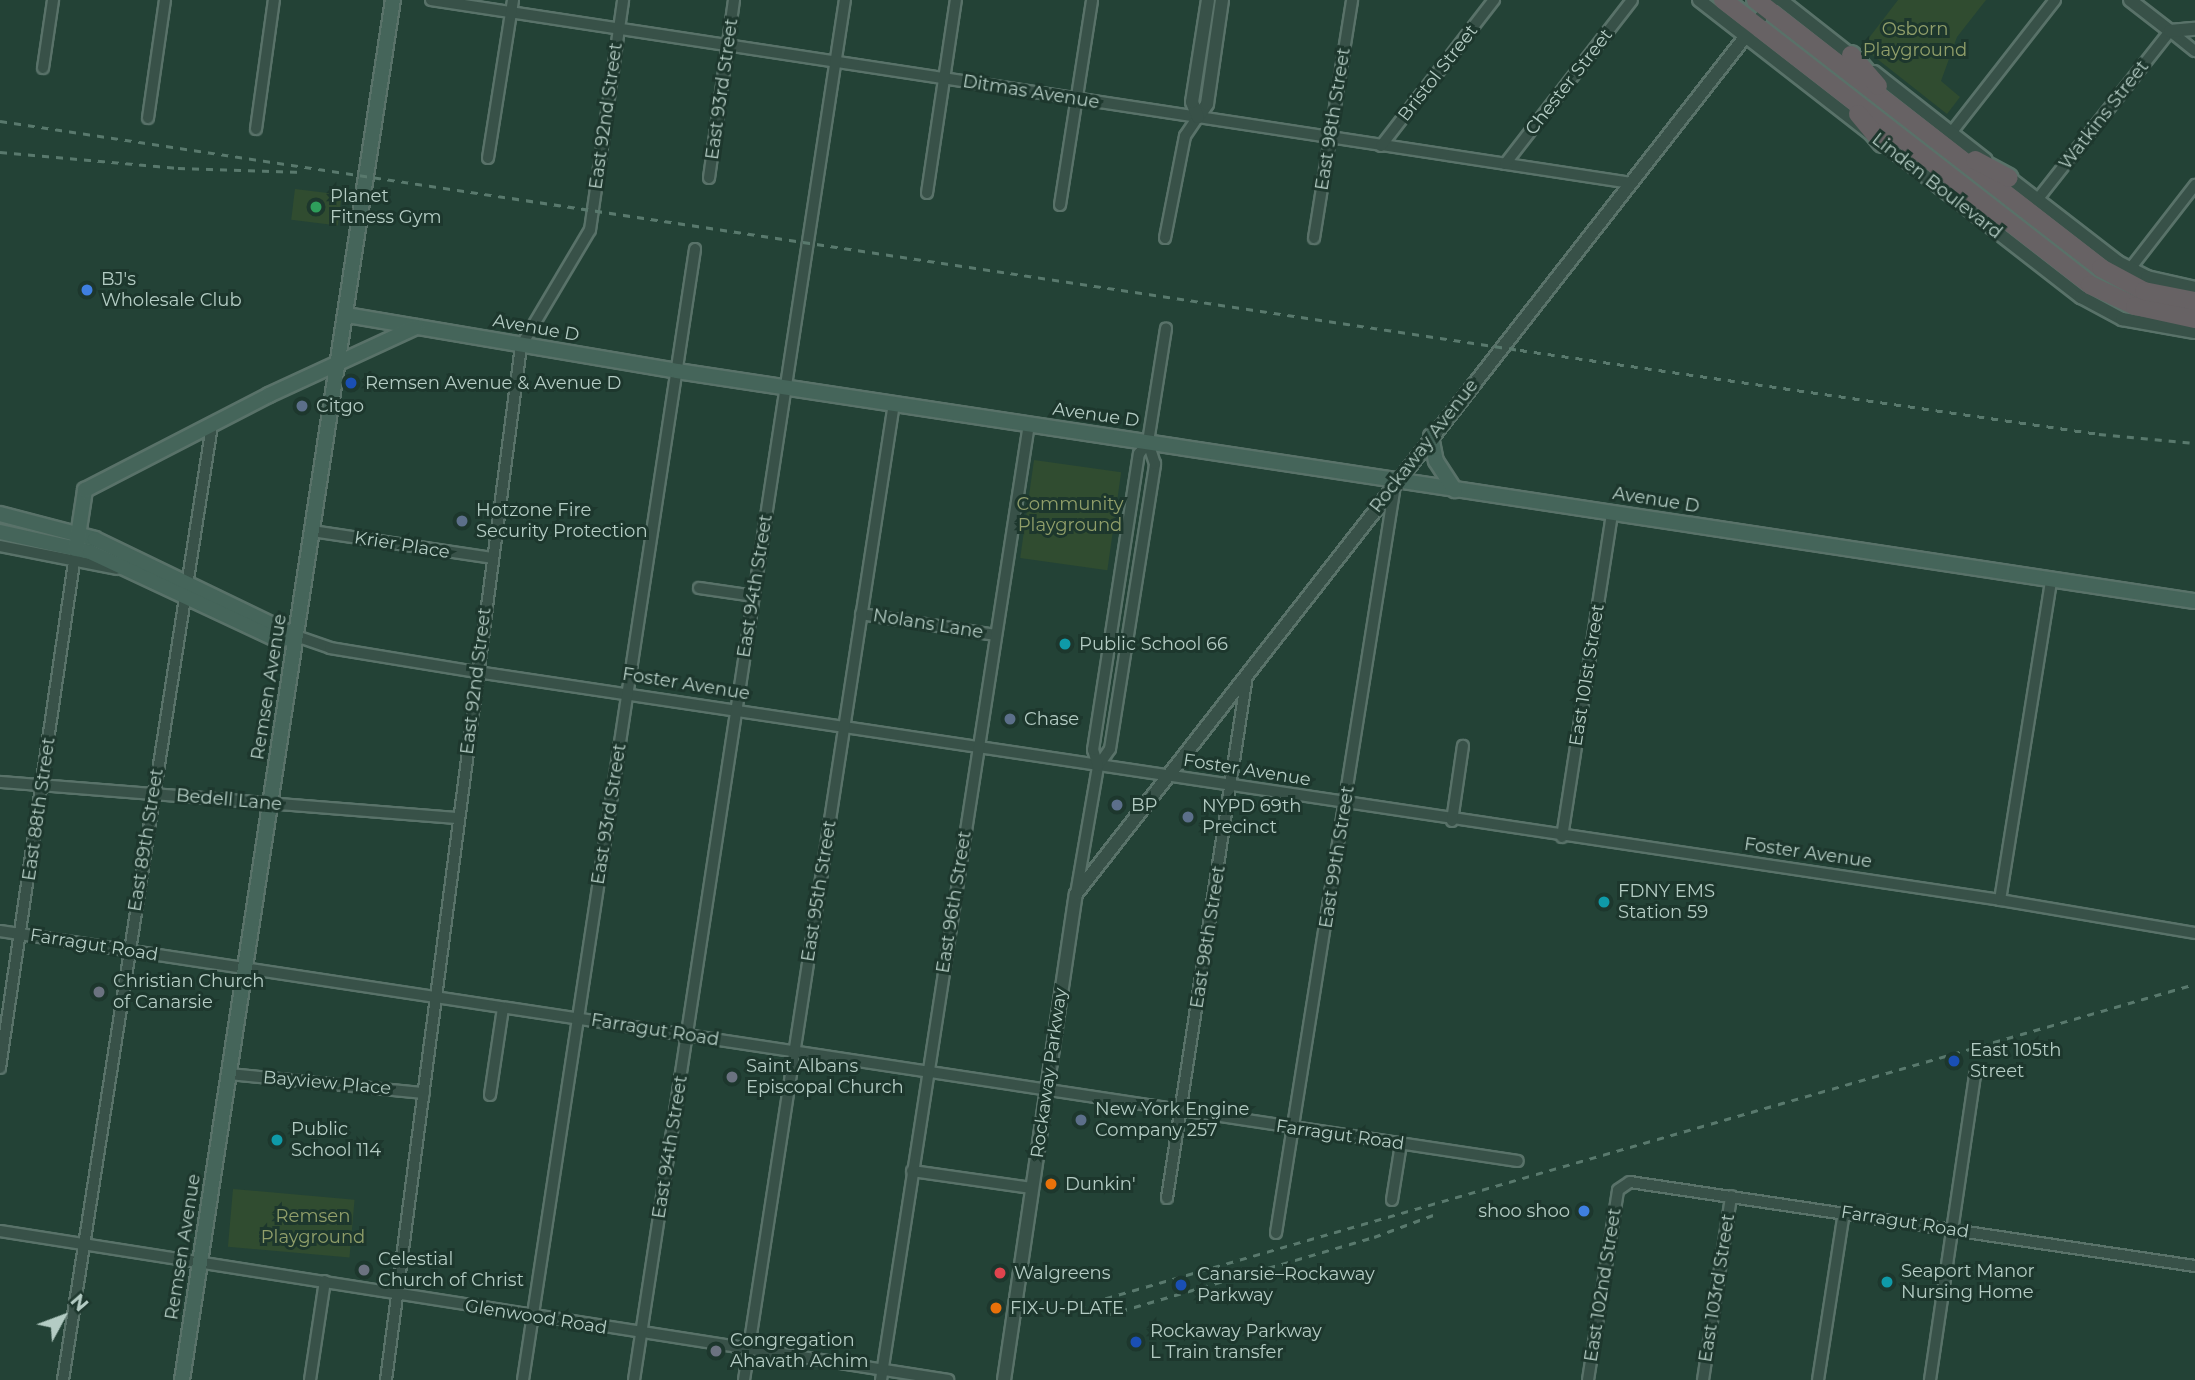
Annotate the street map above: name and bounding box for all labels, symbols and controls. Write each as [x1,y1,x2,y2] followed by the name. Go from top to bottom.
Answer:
[701,17,743,161] street label: East 93rd Street
[1863,19,1967,61] park label: Osborn Playground
[1394,20,1482,126] street label: Bristol Street
[1521,25,1617,139] street label: Chester Street
[585,41,627,191] street label: East 92nd Street
[1311,46,1355,192] street label: East 98th Street
[2055,56,2153,174] street label: Watkins Street
[961,71,1101,113] street label: Ditmas Avenue
[1868,128,2006,244] street label: Linden Boulevard
[330,186,441,228] place label: Planet Fitness Gym
[308,199,324,215] marker: Planet Fitness Gym
[101,269,242,312] place label: BJ's Wholesale Club
[79,282,95,298] marker: BJ's Wholesale Club
[491,310,581,346] street label: Avenue D
[365,372,621,394] place label: Remsen Avenue & Avenue D
[343,375,359,391] marker: Remsen Avenue & Avenue D
[1365,375,1483,517] street label: Rockaway Avenue
[316,395,364,417] place label: Citgo
[294,398,310,414] marker: Citgo
[1051,398,1141,432] street label: Avenue D
[1611,482,1701,518] street label: Avenue D
[1016,494,1124,536] park label: Community Playground
[476,500,648,542] place label: Hotzone Fire Security Protection
[454,513,470,529] marker: Hotzone Fire Security Protection
[733,513,777,659] street label: East 94th Street
[353,527,451,563] street label: Krier Place
[1565,602,1609,748] street label: East 101st Street
[871,605,985,643] street label: Nolans Lane
[456,606,496,756] street label: East 92nd Street
[247,612,291,762] street label: Remsen Avenue
[1079,633,1228,655] place label: Public School 66
[1057,636,1073,652] marker: Public School 66
[621,663,751,705] street label: Foster Avenue
[1024,708,1079,730] place label: Chase
[1002,711,1018,727] marker: Chase
[18,736,60,882] street label: East 88th Street
[587,742,631,886] street label: East 93rd Street
[1182,749,1312,791] street label: Foster Avenue
[124,767,168,913] street label: East 89th Street
[1315,784,1359,930] street label: East 99th Street
[175,785,283,815] street label: Bedell Lane
[1131,794,1157,816] place label: BP
[1202,796,1301,838] place label: NYPD 69th Precinct
[1109,797,1125,813] marker: BP
[1180,809,1196,825] marker: NYPD 69th Precinct
[797,819,841,963] street label: East 95th Street
[932,829,976,975] street label: East 96th Street
[1743,833,1873,873] street label: Foster Avenue
[1186,864,1230,1010] street label: East 98th Street
[1618,881,1715,924] place label: FDNY EMS Station 59
[1596,894,1612,910] marker: FDNY EMS Station 59
[28,924,160,966] street label: Farragut Road
[113,971,264,1014] place label: Christian Church of Canarsie
[91,984,107,1000] marker: Christian Church of Canarsie
[1026,987,1072,1159] street label: Rockaway Parkway
[589,1009,721,1051] street label: Farragut Road
[1970,1040,2061,1082] place label: East 105th Street
[1944,1051,1964,1071] marker: East 105th Street
[746,1056,904,1098] place label: Saint Albans Episcopal Church
[262,1067,392,1099] street label: Bayview Place
[724,1069,740,1085] marker: Saint Albans Episcopal Church
[648,1074,692,1220] street label: East 94th Street
[1095,1099,1249,1142] place label: New York Engine Company 257
[1073,1112,1089,1128] marker: New York Engine Company 257
[1274,1115,1406,1155] street label: Farragut Road
[291,1119,381,1162] place label: Public School 114
[269,1132,285,1148] marker: Public School 114
[161,1172,205,1322] street label: Remsen Avenue
[1065,1173,1136,1195] place label: Dunkin'
[1043,1176,1059,1192] marker: Dunkin'
[1478,1200,1570,1222] place label: shoo shoo
[1839,1201,1971,1243] street label: Farragut Road
[1576,1203,1592,1219] marker: shoo shoo
[261,1206,365,1248] park label: Remsen Playground
[1580,1207,1626,1363] street label: East 102nd Street
[1695,1212,1739,1364] street label: East 103rd Street
[378,1249,524,1292] place label: Celestial Church of Christ
[1901,1261,2035,1304] place label: Seaport Manor Nursing Home
[356,1262,372,1278] marker: Celestial Church of Christ
[1014,1262,1110,1284] place label: Walgreens
[1197,1264,1375,1306] place label: Canarsie–Rockaway Parkway
[992,1265,1008,1281] marker: Walgreens
[1879,1274,1895,1290] marker: Seaport Manor Nursing Home
[1171,1275,1191,1295] marker: Canarsie–Rockaway Parkway
[28,1282,98,1352] north arrow
[66,1290,93,1316] text: N
[463,1295,609,1339] street label: Glenwood Road
[1010,1297,1124,1319] place label: FIX-U-PLATE
[988,1300,1004,1316] marker: FIX-U-PLATE
[1150,1321,1322,1364] place label: Rockaway Parkway L Train transfer
[730,1330,869,1372] place label: Congregation Ahavath Achim
[1128,1334,1144,1350] marker: Rockaway Parkway L Train transfer
[708,1343,724,1359] marker: Congregation Ahavath Achim

